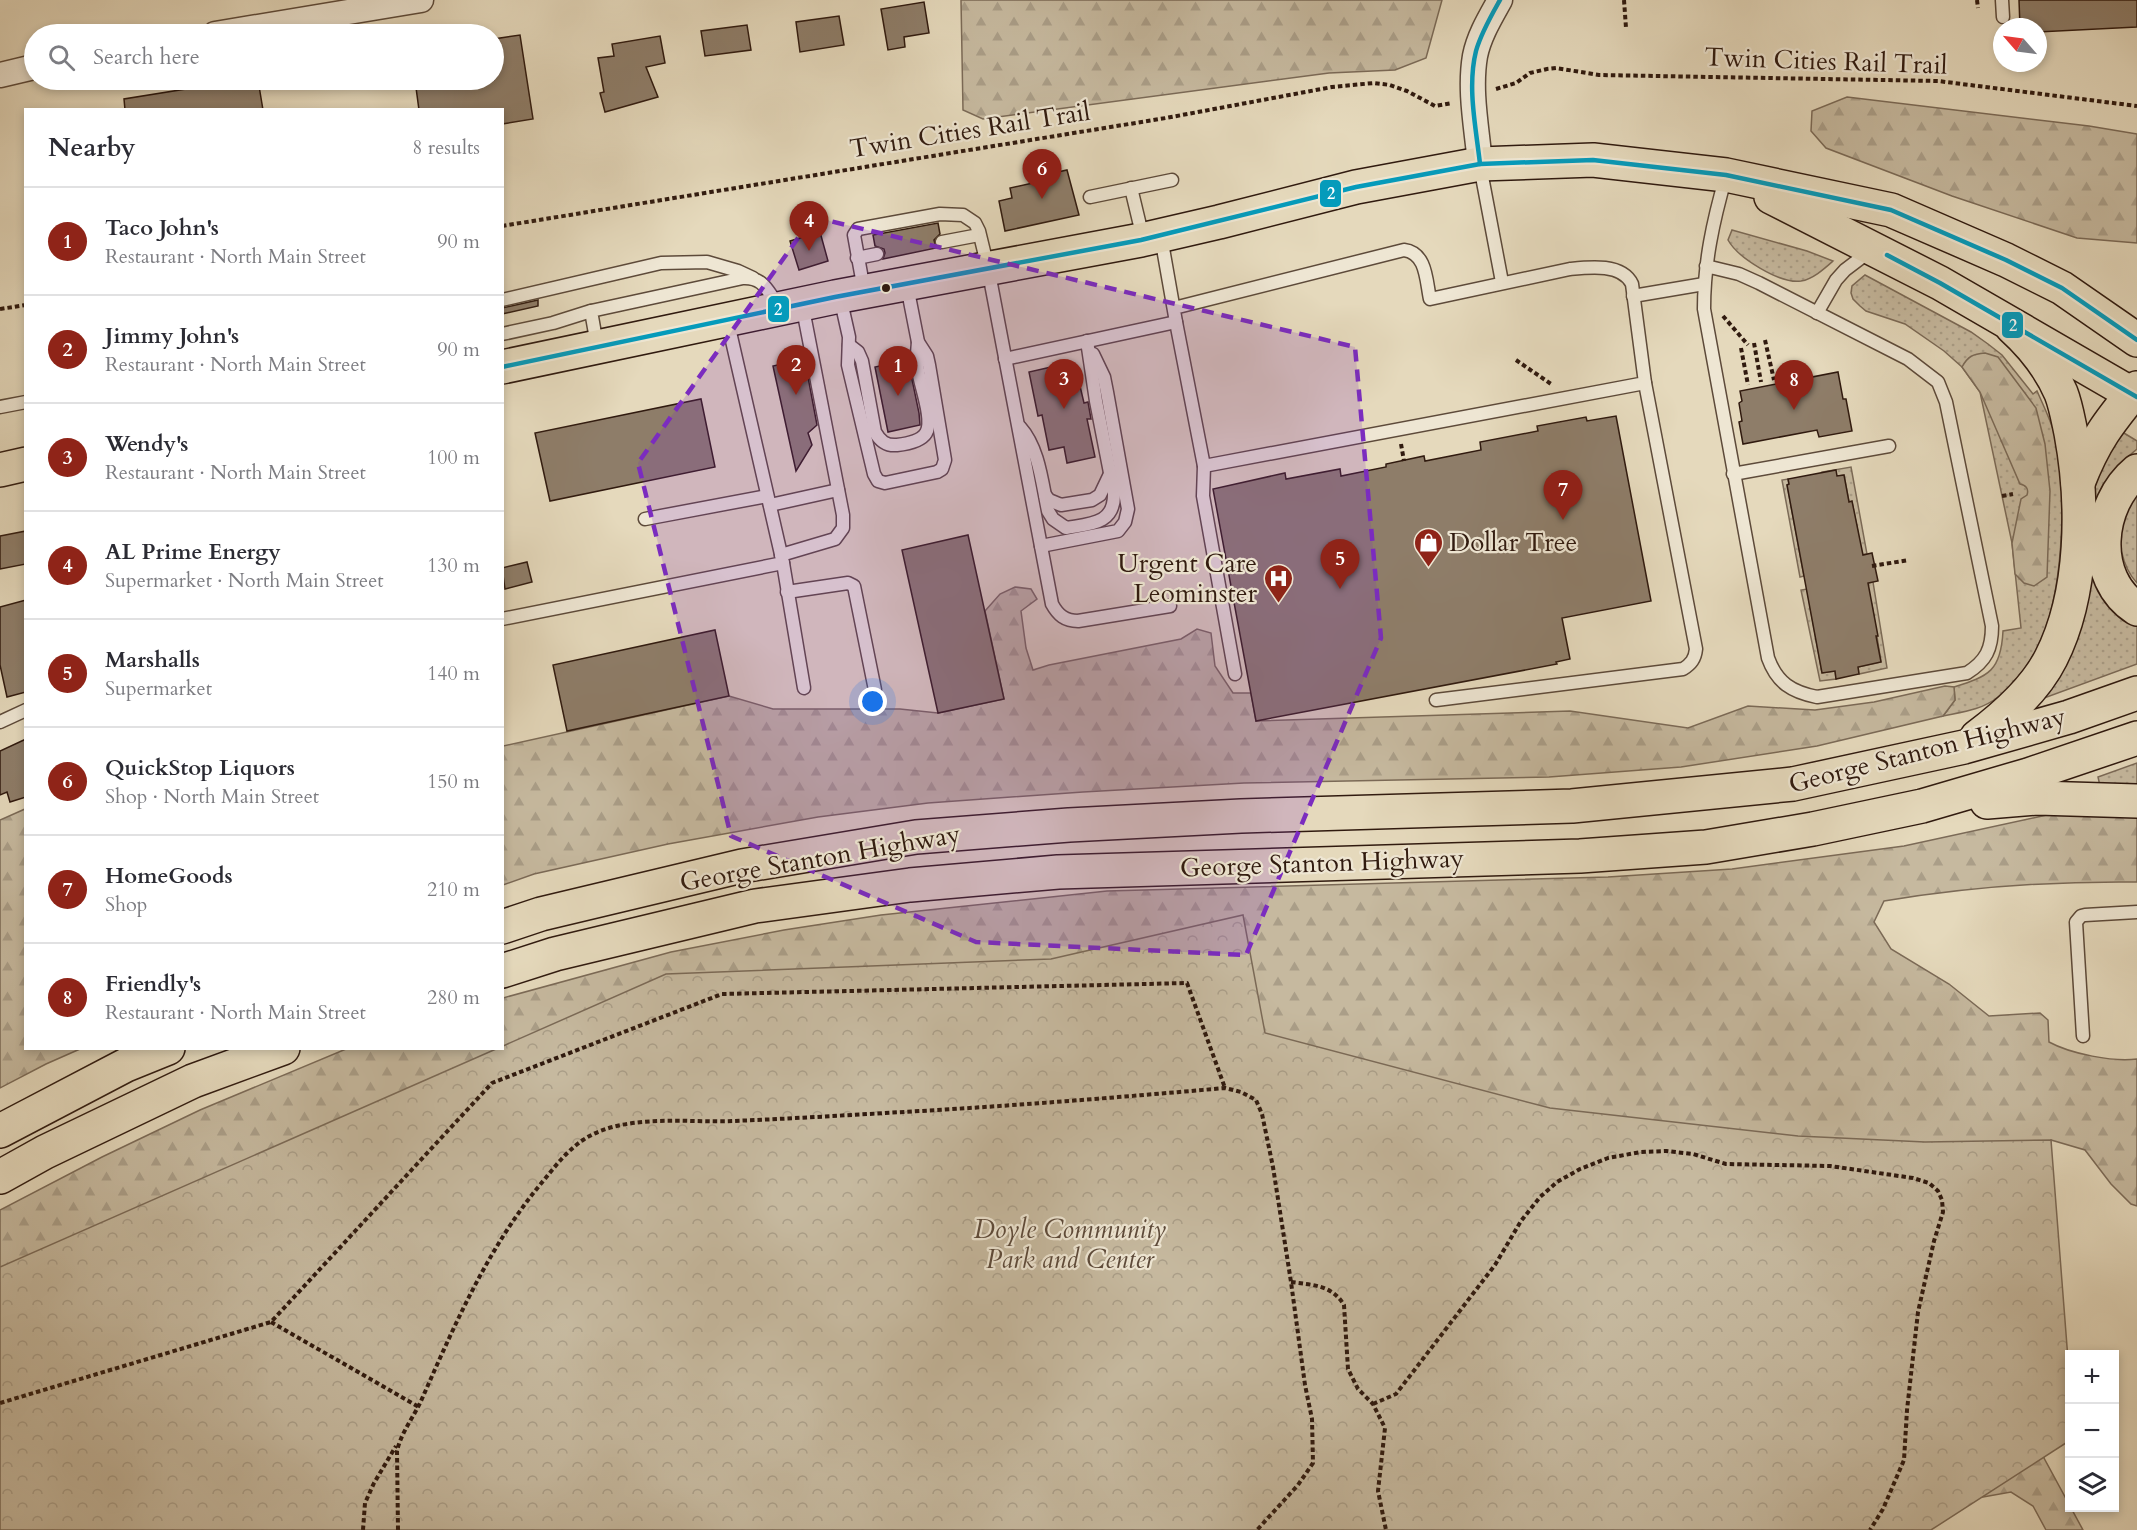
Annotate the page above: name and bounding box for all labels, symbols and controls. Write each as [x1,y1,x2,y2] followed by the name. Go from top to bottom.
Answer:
[1993,18,2047,72] north arrow
[24,24,504,90] search box
[1704,39,1948,83] street label: Twin Cities Rail Trail
[45,41,78,74] icon: search
[93,42,200,72] text: Search here
[847,94,1093,166] street label: Twin Cities Rail Trail
[48,130,136,165] text: Nearby
[412,134,480,161] text: 8 results
[1022,150,1062,199] pin: 6
[1319,179,1342,208] line badge: 2
[1327,183,1335,205] text: 2
[790,202,828,251] pin: 4
[105,213,219,243] text: Taco John's
[62,228,73,255] text: 1
[437,228,480,255] text: 90 m
[105,243,366,270] text: Restaurant · North Main Street
[880,282,892,294] unlabelled marker
[767,295,790,323] line badge: 2
[774,299,782,321] text: 2
[2001,311,2024,339] line badge: 2
[2009,315,2017,337] text: 2
[105,321,239,351] text: Jimmy John's
[62,336,73,363] text: 2
[437,336,480,363] text: 90 m
[776,346,816,395] pin: 2
[878,346,918,396] pin: 1
[105,351,366,378] text: Restaurant · North Main Street
[1044,360,1084,409] pin: 3
[1774,360,1814,410] pin: 8
[105,429,188,459] text: Wendy's
[62,444,73,471] text: 3
[427,444,480,471] text: 100 m
[105,459,366,486] text: Restaurant · North Main Street
[1544,470,1582,520] pin: 7
[1449,525,1577,560] place label: Dollar Tree
[1412,526,1444,568] shop icon: Dollar Tree
[105,537,281,567] text: AL Prime Energy
[1320,540,1360,589] pin: 5
[1118,546,1258,611] place label: Urgent Care Leominster
[62,552,73,579] text: 4
[427,552,480,579] text: 130 m
[1262,562,1294,604] hospital icon: Urgent Care Leominster
[105,567,384,594] text: Supermarket · North Main Street
[105,645,200,675] text: Marshalls
[62,660,73,687] text: 5
[427,660,480,687] text: 140 m
[105,675,212,702] text: Supermarket
[858,687,887,716] your location
[1785,699,2069,801] street label: George Stanton Highway
[105,753,295,783] text: QuickStop Liquors
[62,768,73,795] text: 6
[427,768,480,795] text: 150 m
[105,783,319,810] text: Shop · North Main Street
[677,816,963,900] street label: George Stanton Highway
[1179,841,1465,885] street label: George Stanton Highway
[105,861,233,891] text: HomeGoods
[62,876,73,903] text: 7
[427,876,480,903] text: 210 m
[105,891,147,918] text: Shop
[105,969,201,999] text: Friendly's
[62,984,73,1011] text: 8
[427,984,480,1011] text: 280 m
[105,999,366,1026] text: Restaurant · North Main Street
[974,1212,1167,1277] park label: Doyle Community Park and Center
[2065,1350,2119,1512] map controls
[2065,1350,2119,1404] button: +
[2065,1404,2119,1458] button: −
[2065,1458,2119,1512] button: layers

